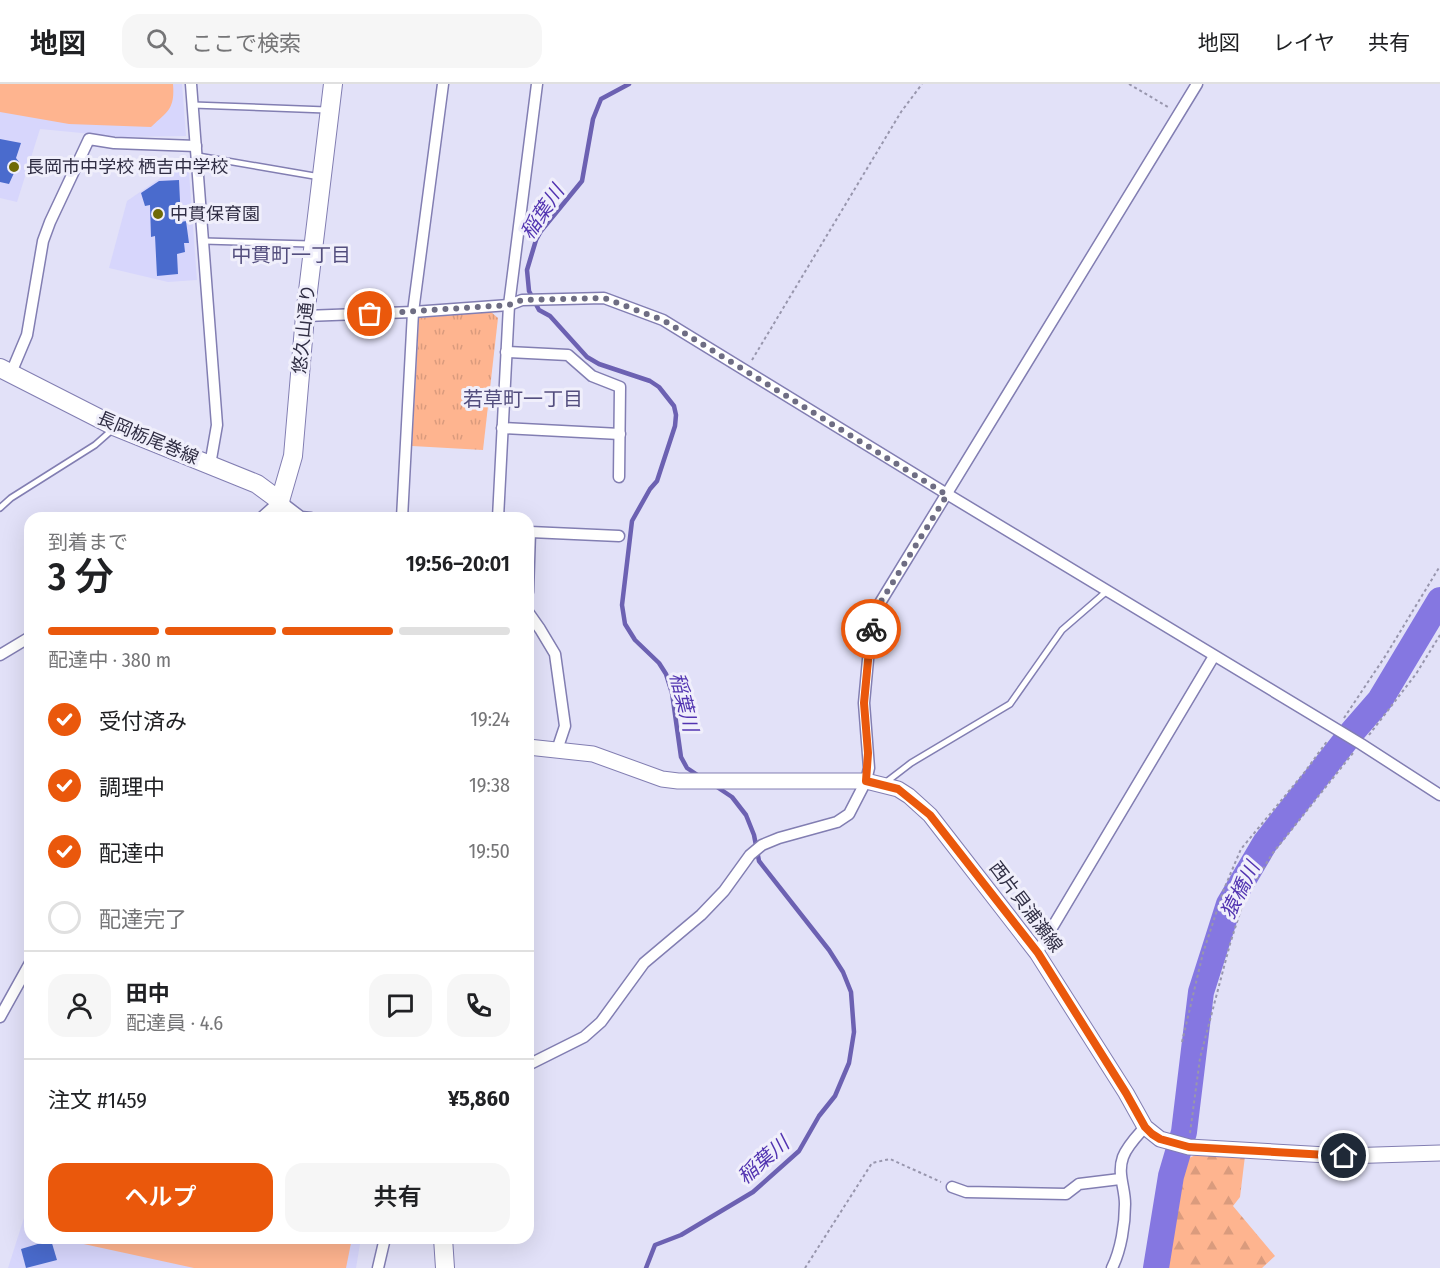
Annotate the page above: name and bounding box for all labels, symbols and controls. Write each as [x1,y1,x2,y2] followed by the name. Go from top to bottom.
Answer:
[122,14,542,68] search box
[143,25,176,58] icon: search
[30,27,86,60] text: 地図
[191,30,301,57] text: ここで検索
[1198,30,1240,56] text: 地図
[1273,30,1335,56] text: レイヤ
[1368,30,1410,56] text: 共有
[26,156,228,178] place label: 長岡市中学校 栖吉中学校
[7,160,21,174] marker: 長岡市中学校 栖吉中学校
[515,179,570,244] water label: 稲葉川
[170,203,260,225] place label: 中貫保育園
[151,207,165,221] marker: 中貫保育園
[231,243,351,267] district label: 中貫町一丁目
[288,283,320,375] street label: 悠久山通り
[344,288,395,339] pin
[353,297,386,330] icon: bag
[463,387,583,411] district label: 若草町一丁目
[94,407,202,469] street label: 長岡栃尾巻線
[48,530,128,554] text: 到着まで
[406,550,510,577] text: 19:56–20:01
[48,554,114,600] text: 3 分
[841,599,901,659] courier
[855,613,888,646] icon: bike
[48,648,171,672] text: 配達中 · 380 m
[665,670,703,736] water label: 稲葉川
[48,703,81,736] icon: check
[470,707,510,731] text: 19:24
[99,708,187,735] text: 受付済み
[48,769,81,802] icon: check
[469,773,510,797] text: 19:38
[99,774,165,801] text: 調理中
[48,835,81,868] icon: check
[469,839,510,863] text: 19:50
[99,840,165,867] text: 配達中
[1216,856,1265,922] water label: 猿橋川
[985,857,1067,957] street label: 西片貝浦瀬線
[99,906,187,933] text: 配達完了
[48,974,111,1037] button: person
[369,974,432,1037] button: chat
[447,974,510,1037] button: phone
[126,980,170,1007] text: 田中
[126,1011,223,1035] text: 配達員 · 4.6
[448,1085,510,1112] text: ¥5,860
[48,1087,147,1114] text: 注文 #1459
[732,1130,795,1189] water label: 稲葉川
[1318,1130,1369,1181] pin
[1327,1139,1360,1172] icon: home
[48,1163,273,1232] button: ヘルプ
[285,1163,510,1232] button: 共有

